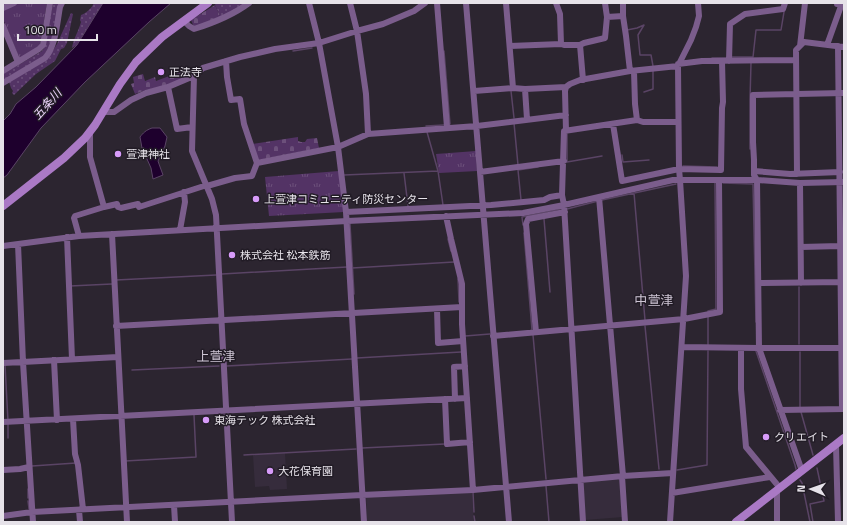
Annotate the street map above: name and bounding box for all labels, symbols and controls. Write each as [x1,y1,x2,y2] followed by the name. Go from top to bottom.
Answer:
[18,16,97,42] scale bar
[24,20,57,39] text: 100 m
[169,64,202,80] place label: 正法寺
[156,67,166,77] marker: 正法寺
[28,83,67,124] water label: 五条川
[126,146,170,162] place label: 萱津神社
[113,149,123,159] marker: 萱津神社
[264,191,428,207] place label: 上萱津コミュニティ防災センター
[251,194,261,204] marker: 上萱津コミュニティ防災センター
[240,247,330,263] place label: 株式会社 松本鉄筋
[227,250,237,260] marker: 株式会社 松本鉄筋
[634,290,674,310] district label: 中萱津
[196,346,236,366] district label: 上萱津
[214,412,315,428] place label: 東海テック 株式会社
[201,415,211,425] marker: 東海テック 株式会社
[774,429,829,445] place label: クリエイト
[761,432,771,442] marker: クリエイト
[278,463,333,479] place label: 大花保育園
[265,466,275,476] marker: 大花保育園
[791,469,831,509] north arrow
[793,485,809,493] text: N

